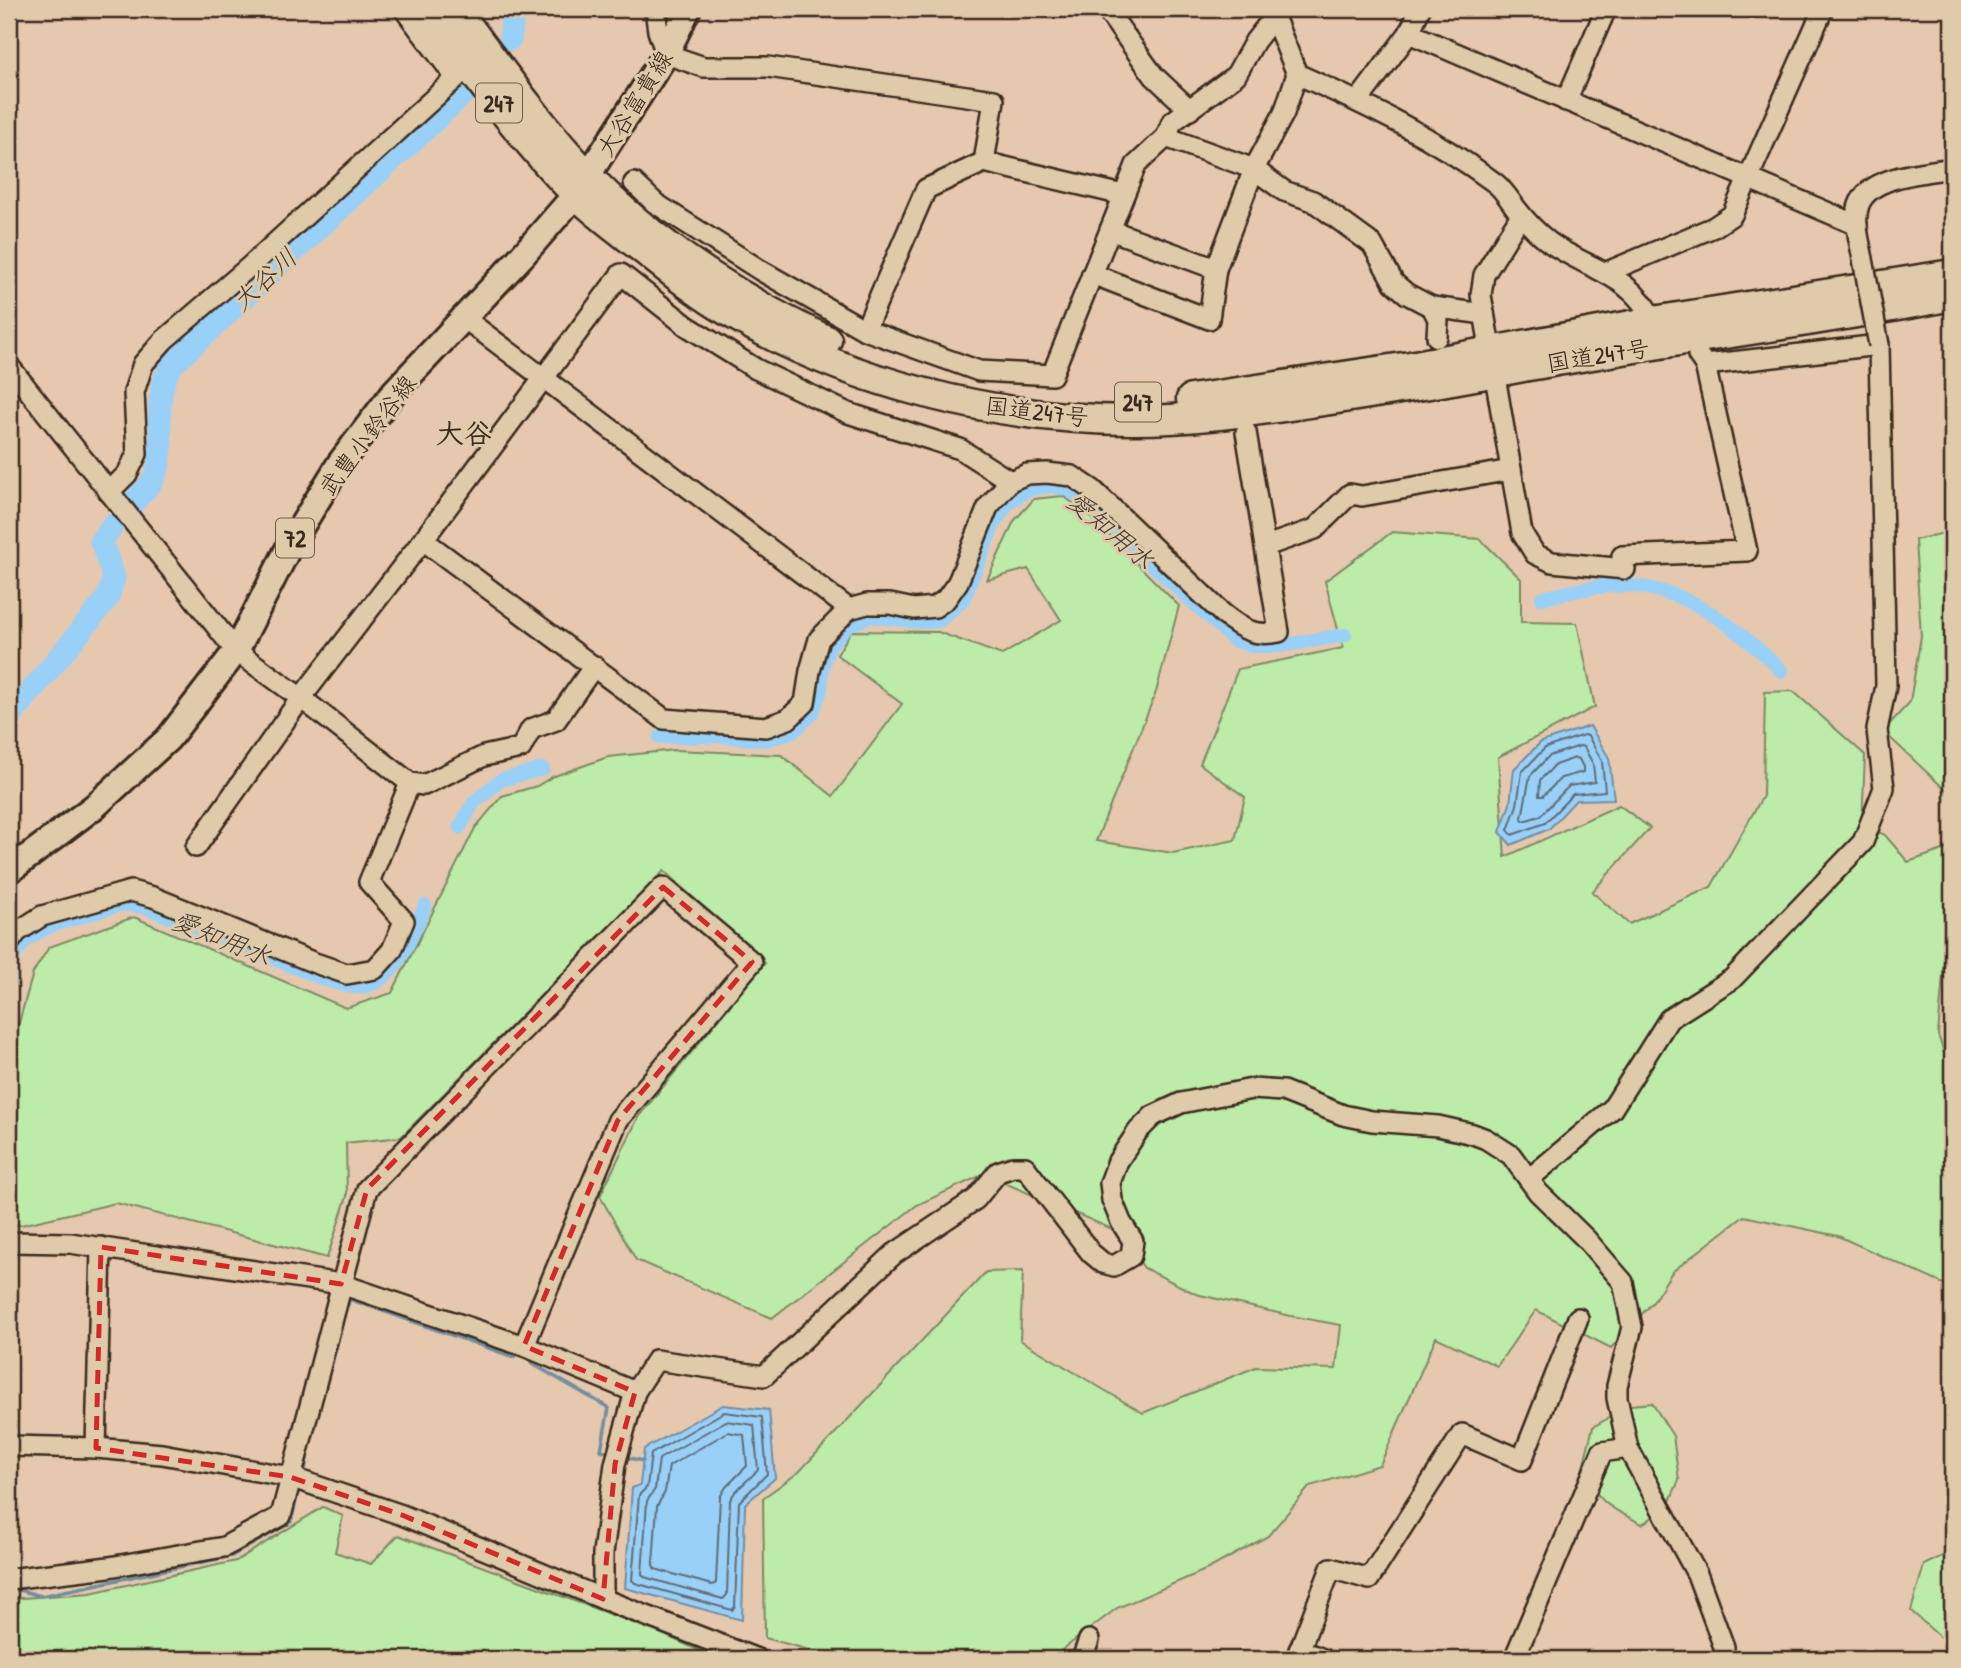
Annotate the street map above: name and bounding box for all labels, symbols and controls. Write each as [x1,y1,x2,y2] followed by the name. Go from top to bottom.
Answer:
[589,44,679,162] street label: 大谷富貴線
[476,83,522,122] road number: 247
[224,240,304,318] water label: 大谷川
[1544,331,1652,379] street label: 国道247号
[311,368,423,502] street label: 武豊小鈴谷線
[1115,382,1161,422] road number: 247
[983,389,1091,433] street label: 国道247号
[436,414,492,452] district label: 大谷
[1060,483,1162,577] water label: 愛知用水
[276,518,314,558] road number: 72
[167,902,277,974] water label: 愛知用水

